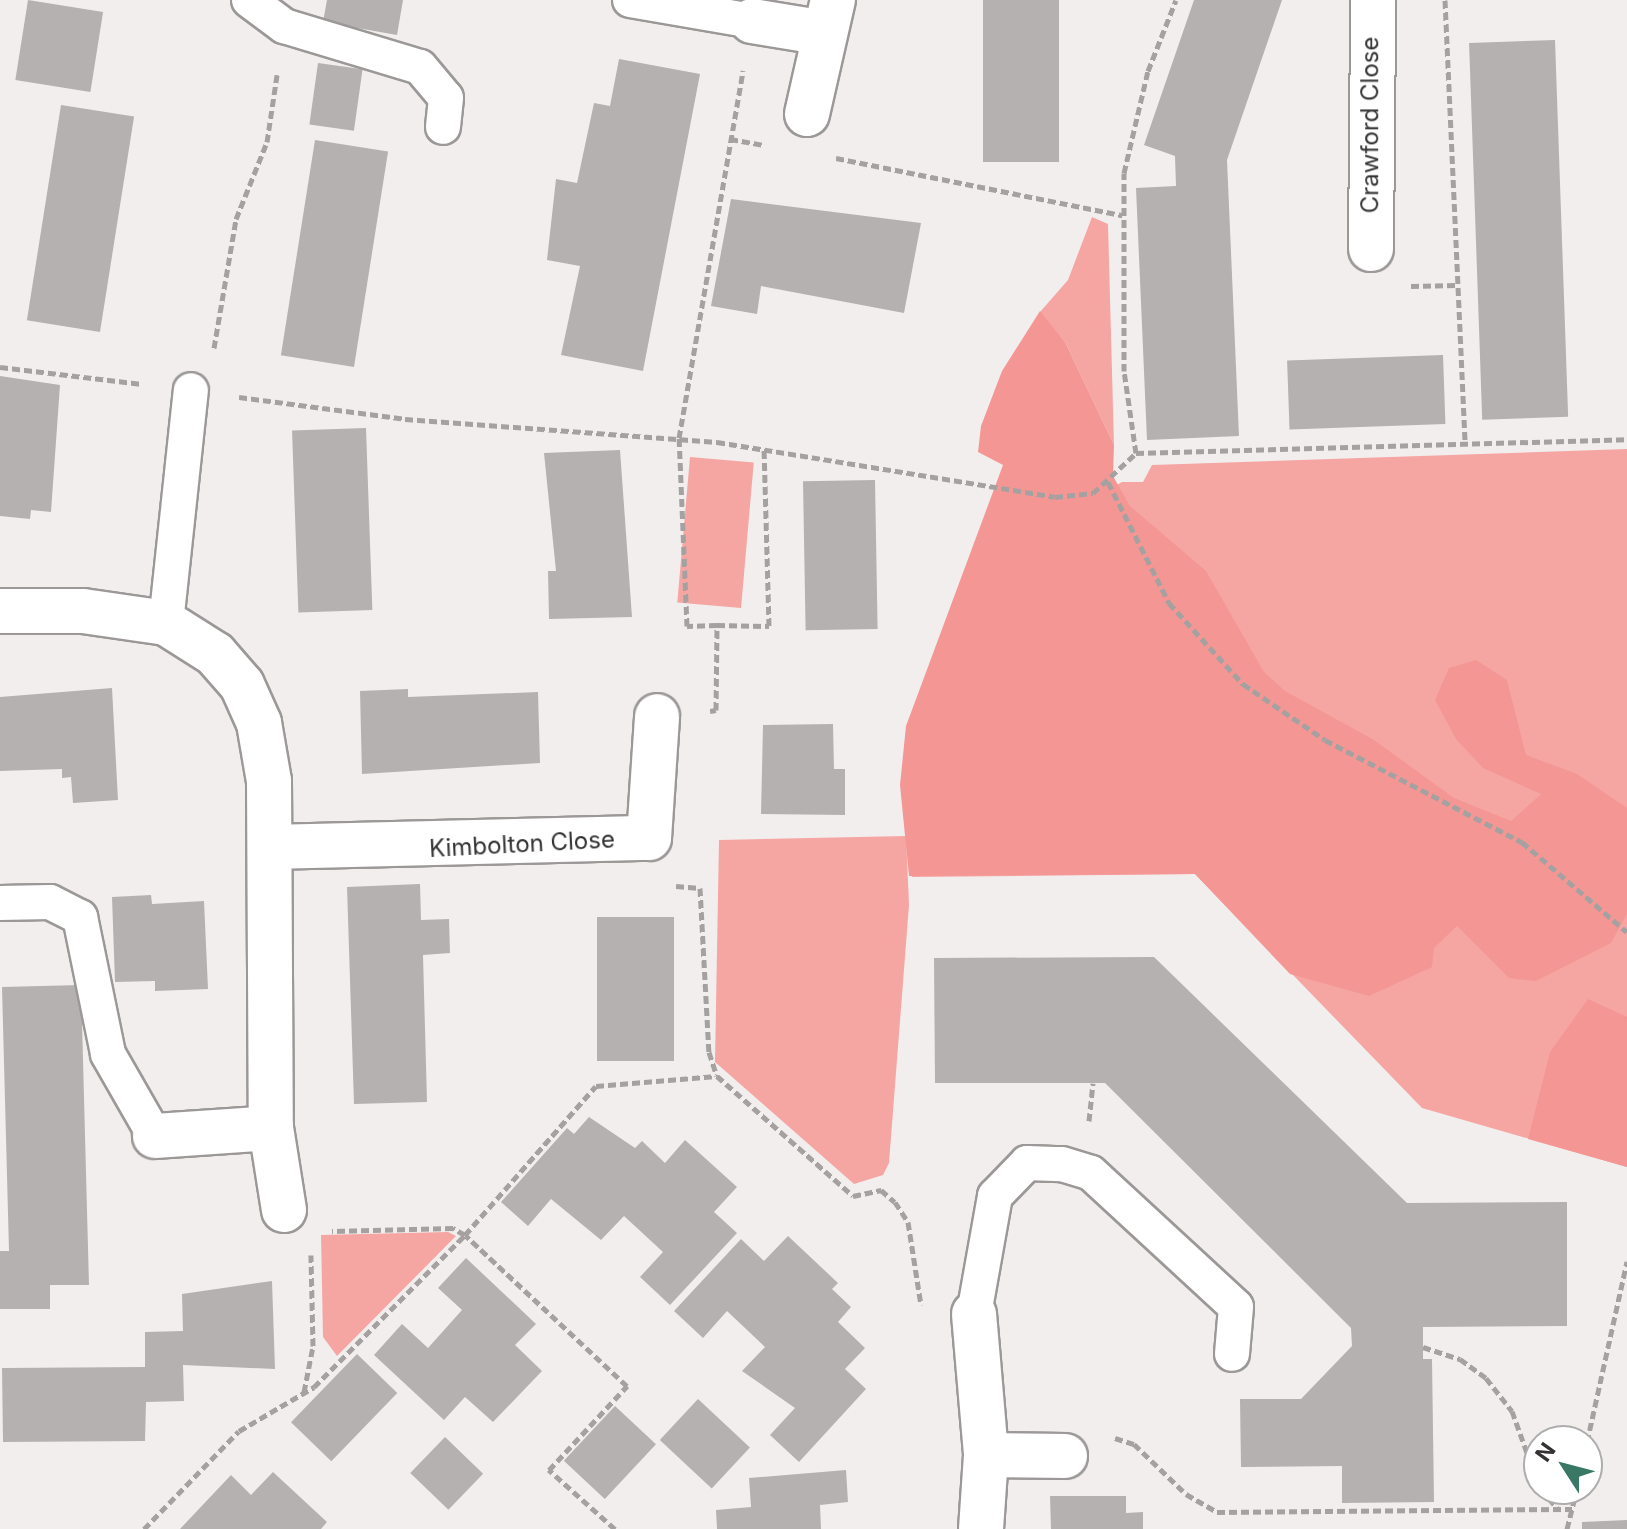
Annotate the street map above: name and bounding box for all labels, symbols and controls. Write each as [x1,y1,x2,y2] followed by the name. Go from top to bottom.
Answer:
[1356,37,1384,213] street label: Crawford Close
[428,825,616,863] street label: Kimbolton Close
[1523,1425,1603,1505] north arrow
[1530,1438,1561,1466] text: N

